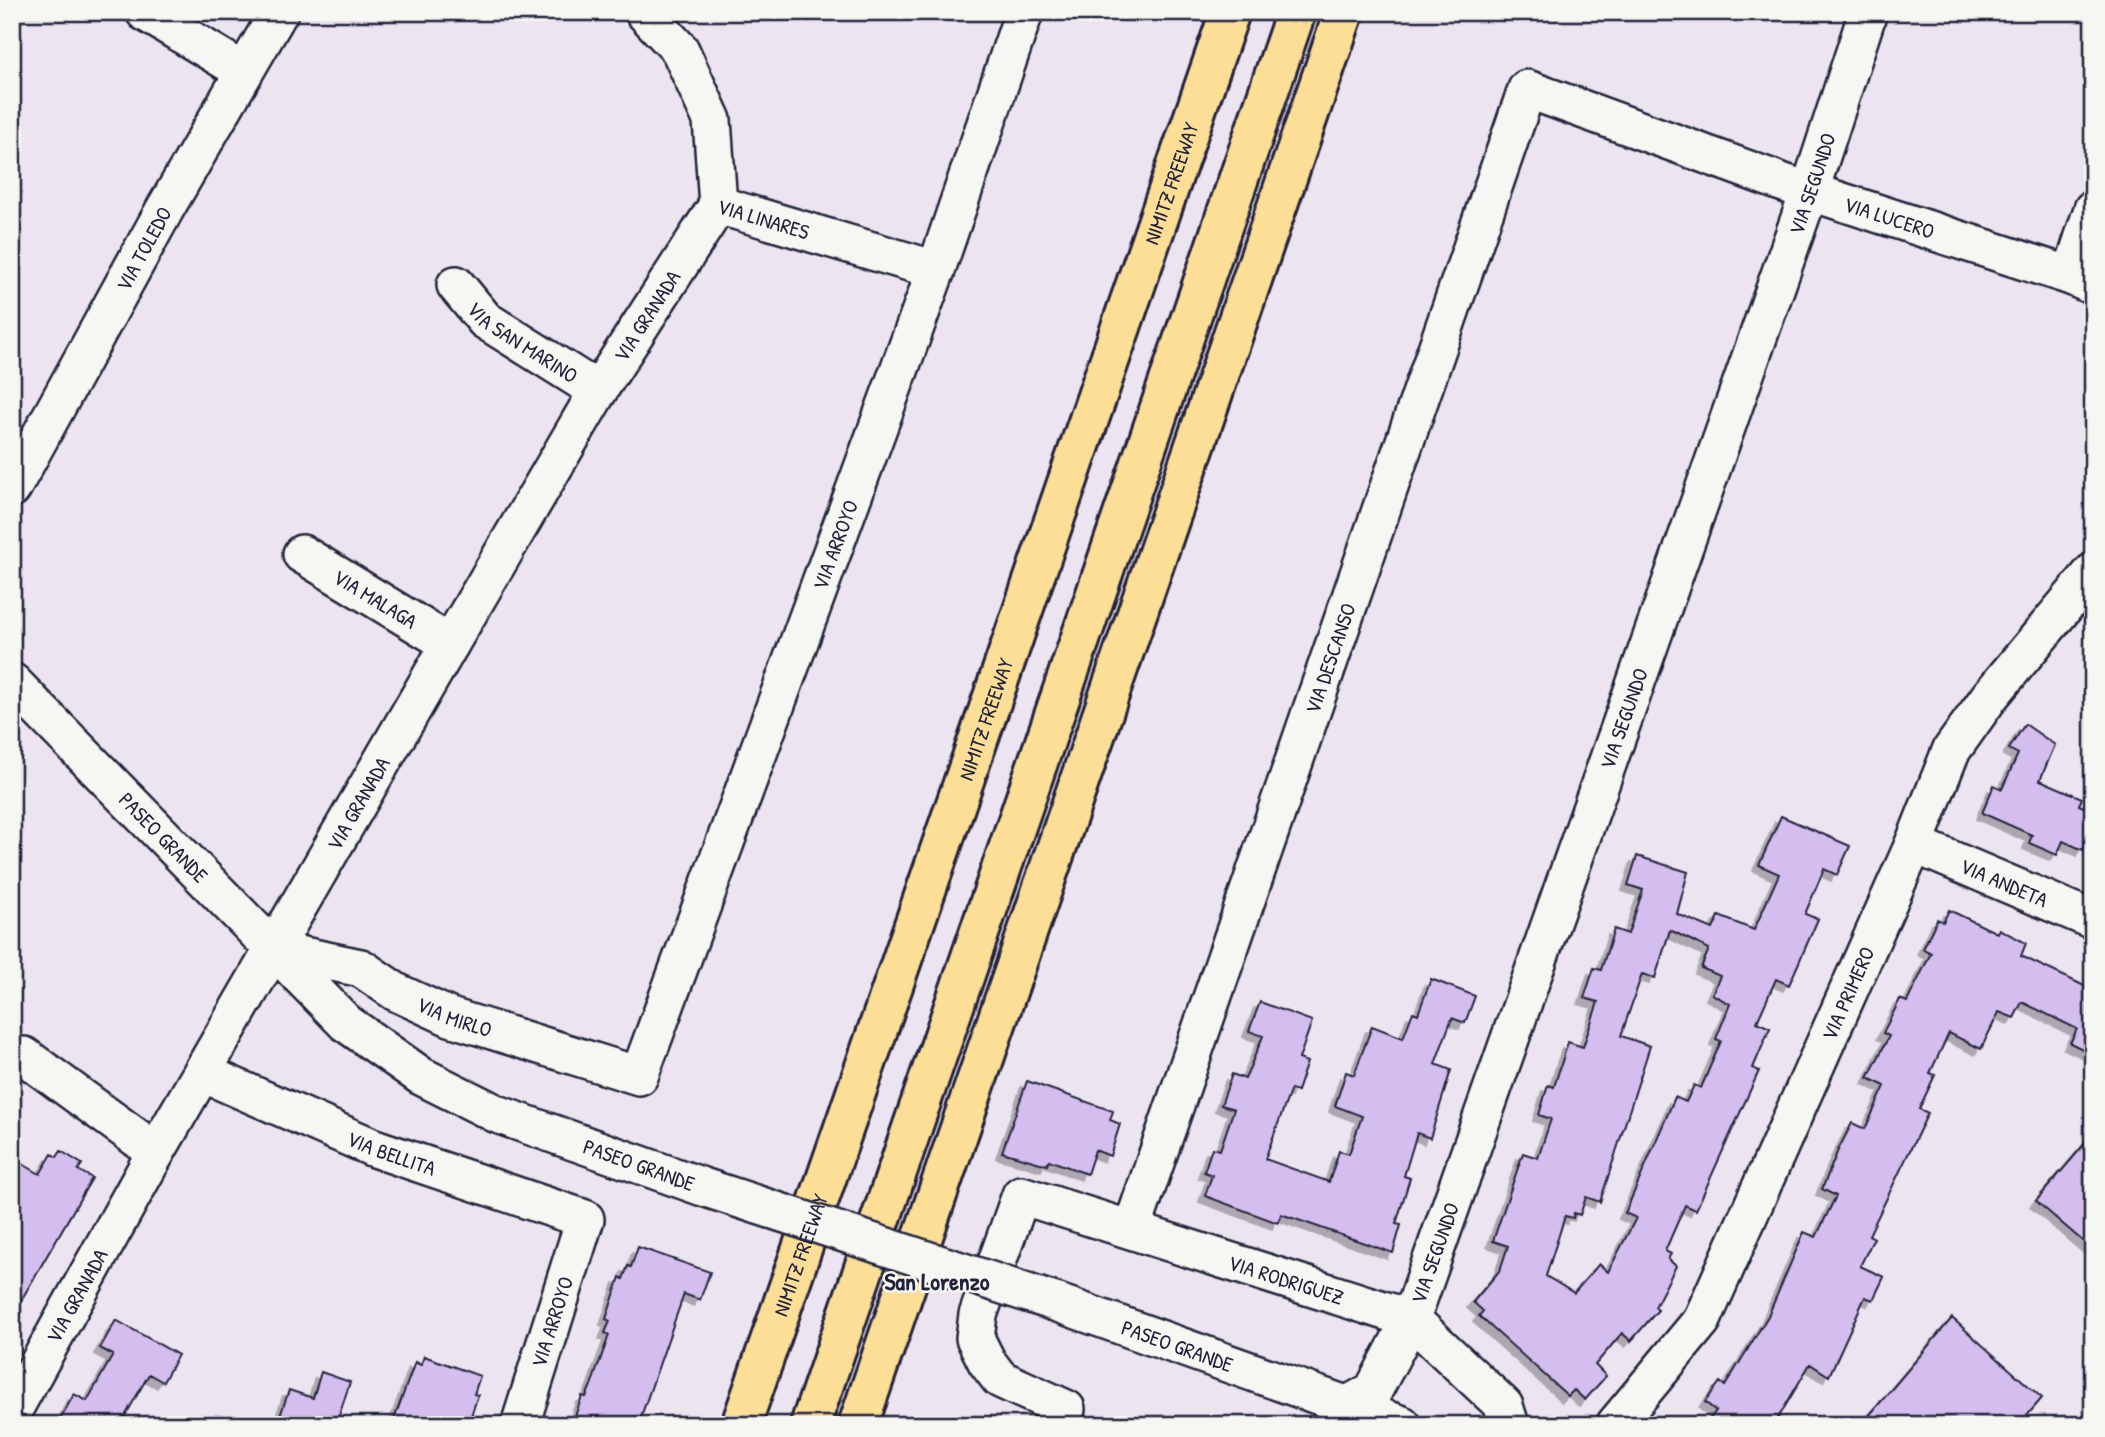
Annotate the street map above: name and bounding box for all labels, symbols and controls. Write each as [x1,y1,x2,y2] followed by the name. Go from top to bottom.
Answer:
[1136,118,1205,248] street label: NIMITZ FREEWAY
[1781,129,1842,238] street label: VIA SEGUNDO
[1841,189,1938,245] street label: VIA LUCERO
[714,191,813,246] street label: VIA LINARES
[108,201,178,296] street label: VIA TOLEDO
[606,264,687,367] street label: VIA GRANADA
[461,295,584,389] street label: VIA SAN MARINO
[805,496,865,594] street label: VIA ARROYO
[328,562,423,635] street label: VIA MALAGA
[1297,599,1362,717] street label: VIA DESCANSO
[951,653,1020,784] street label: NIMITZ FREEWAY
[1592,664,1654,773] street label: VIA SEGUNDO
[319,751,396,855] street label: VIA GRANADA
[113,785,215,889] street label: PASEO GRANDE
[1956,851,2053,914] street label: VIA ANDETA
[1814,942,1881,1045] street label: VIA PRIMERO
[412,989,496,1044] street label: VIA MIRLO
[343,1123,440,1182] street label: VIA BELLITA
[580,1131,699,1197] street label: PASEO GRANDE
[765,1189,835,1320] street label: NIMITZ FREEWAY
[1403,1199,1466,1308] street label: VIA SEGUNDO
[39,1243,114,1348] street label: VIA GRANADA
[1225,1247,1348,1311] street label: VIA RODRIGUEZ
[885,1265,990,1297] district label: San Lorenzo
[524,1273,580,1371] street label: VIA ARROYO
[1118,1312,1237,1379] street label: PASEO GRANDE

